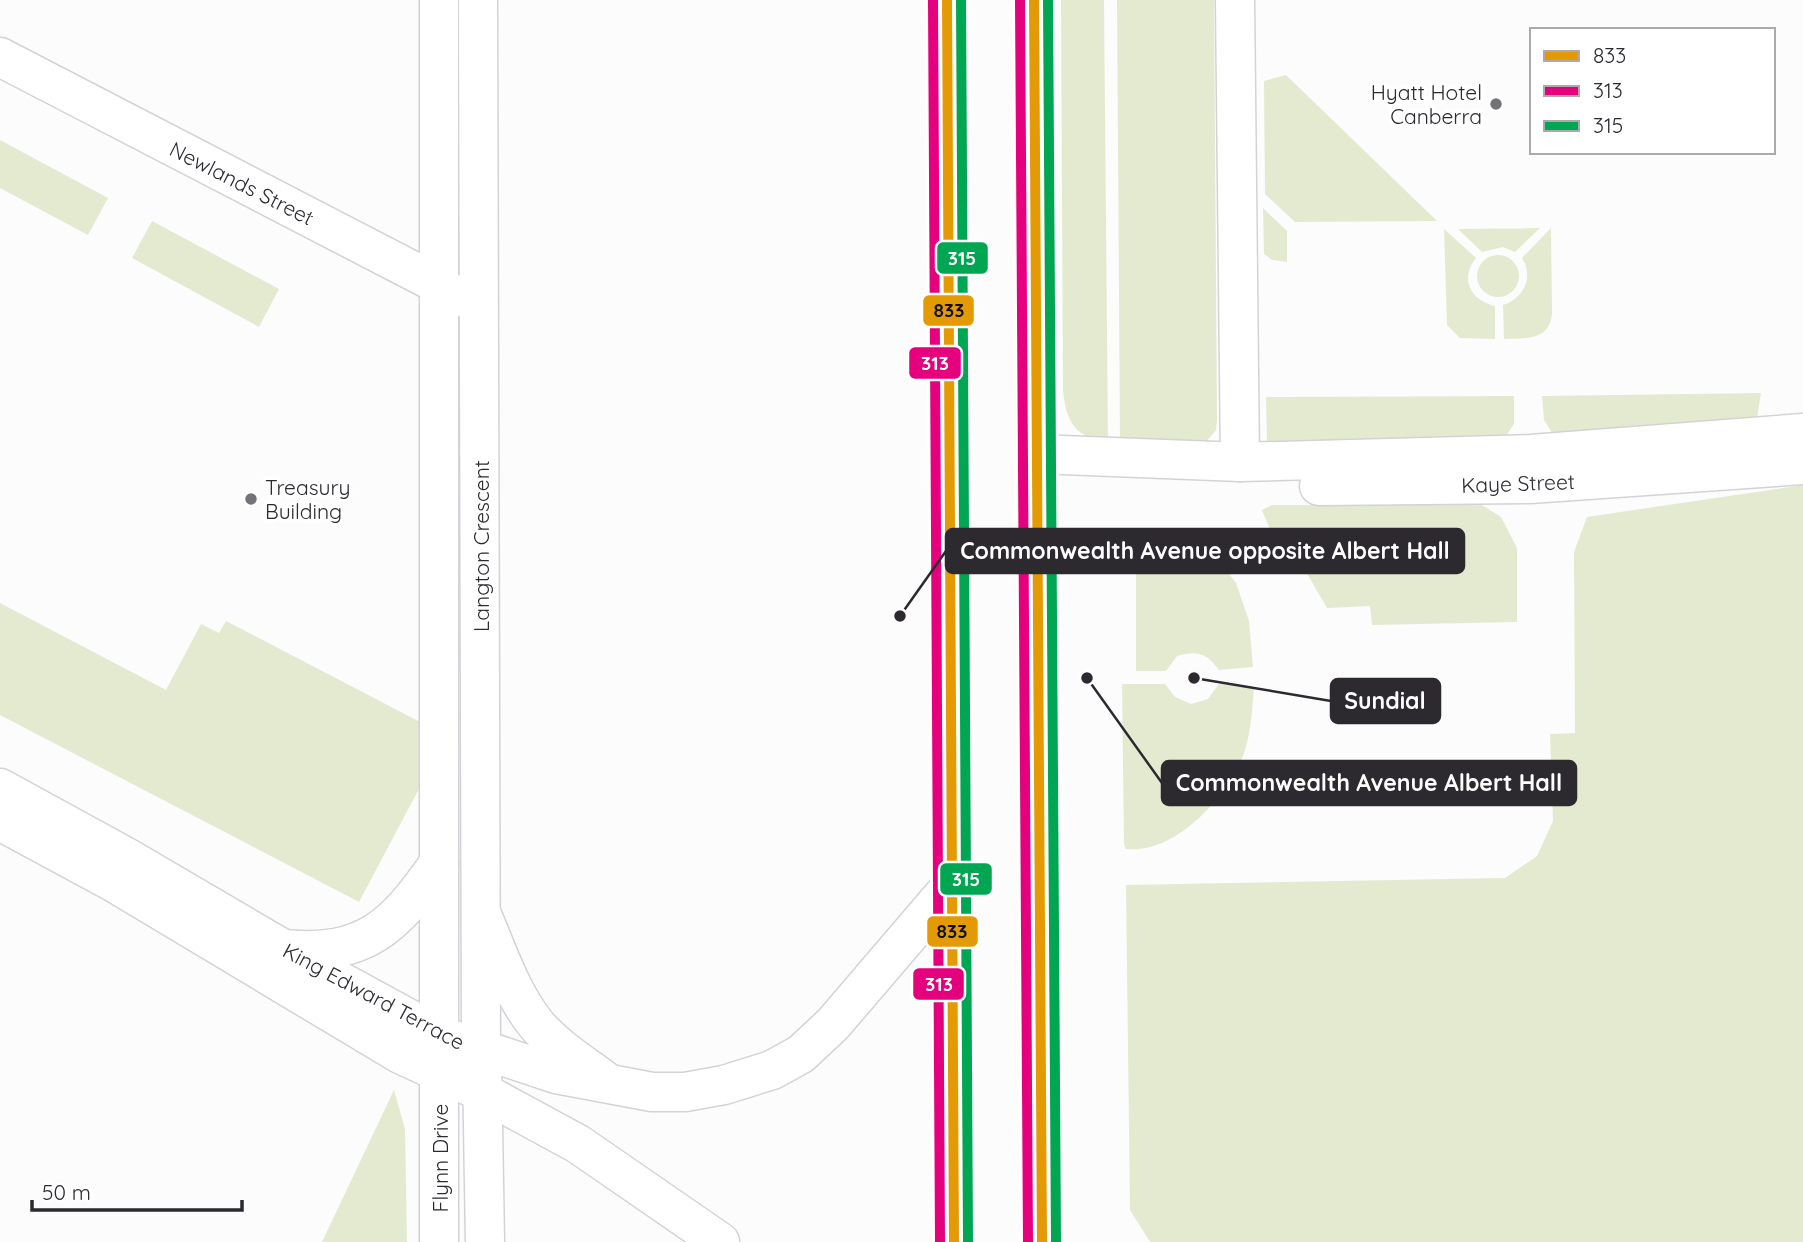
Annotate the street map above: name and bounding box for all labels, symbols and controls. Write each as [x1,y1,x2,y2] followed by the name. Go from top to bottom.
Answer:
[1530,28,1775,154] legend
[1593,42,1626,68] text: 833
[1593,77,1623,103] text: 313
[1371,79,1482,129] place label: Hyatt Hotel Canberra
[1488,96,1504,112] marker: Hyatt Hotel Canberra
[1593,112,1623,138] text: 315
[166,135,318,231] street label: Newlands Street
[936,241,989,275] line badge: 315
[948,246,976,270] text: 315
[922,294,975,327] line badge: 833
[934,298,964,322] text: 833
[908,346,962,380] line badge: 313
[921,351,949,375] text: 313
[468,460,494,632] street label: Langton Crescent
[1461,468,1575,498] street label: Kaye Street
[265,474,351,524] place label: Treasury Building
[243,491,259,507] marker: Treasury Building
[946,529,1464,573] callout: Commonwealth Avenue opposite Albert Hall
[960,536,1450,565] text: Commonwealth Avenue opposite Albert Hall
[1331,679,1440,723] callout: Sundial
[1344,686,1426,715] text: Sundial
[1162,761,1576,805] callout: Commonwealth Avenue Albert Hall
[1176,768,1562,797] text: Commonwealth Avenue Albert Hall
[939,862,993,896] line badge: 315
[952,867,980,891] text: 315
[926,915,979,948] line badge: 833
[937,919,967,943] text: 833
[279,937,469,1055] street label: King Edward Terrace
[912,967,965,1001] line badge: 313
[925,972,953,996] text: 313
[427,1104,453,1212] street label: Flynn Drive
[32,1168,242,1212] scale bar
[42,1179,91,1205] text: 50 m

